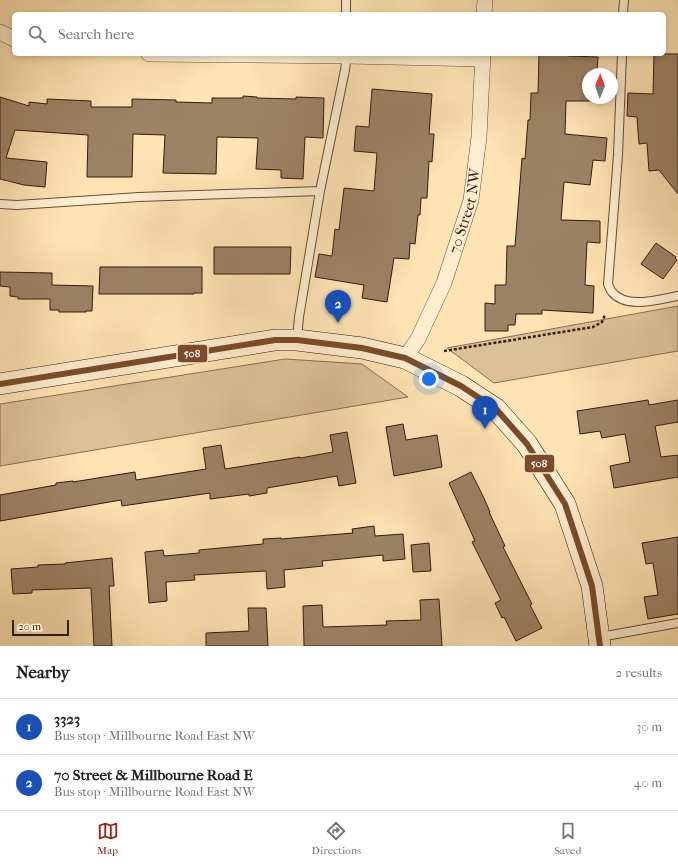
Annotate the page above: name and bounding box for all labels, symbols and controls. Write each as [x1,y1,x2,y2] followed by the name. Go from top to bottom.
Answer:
[12,12,666,56] search box
[26,23,48,45] icon: search
[58,25,134,43] text: Search here
[582,68,618,104] north arrow
[445,166,484,256] street label: 70 Street NW
[325,290,351,323] pin: 2
[177,344,208,363] line badge: 508
[184,347,201,360] text: 508
[419,369,439,389] your location
[472,396,498,429] pin: 1
[524,454,555,473] line badge: 508
[531,457,548,470] text: 508
[12,618,69,637] scale bar
[18,620,41,633] text: 20 m
[16,662,70,682] text: Nearby
[616,665,662,680] text: 2 results
[54,710,80,728] text: 3323
[27,719,31,734] text: 1
[636,719,662,734] text: 30 m
[54,728,255,743] text: Bus stop · Millbourne Road East NW
[54,766,253,784] text: 70 Street & Millbourne Road E
[26,775,32,790] text: 2
[634,775,662,790] text: 40 m
[54,784,255,799] text: Bus stop · Millbourne Road East NW
[97,820,119,857] tab: Map
[312,820,361,857] tab: Directions
[554,820,581,857] tab: Saved

